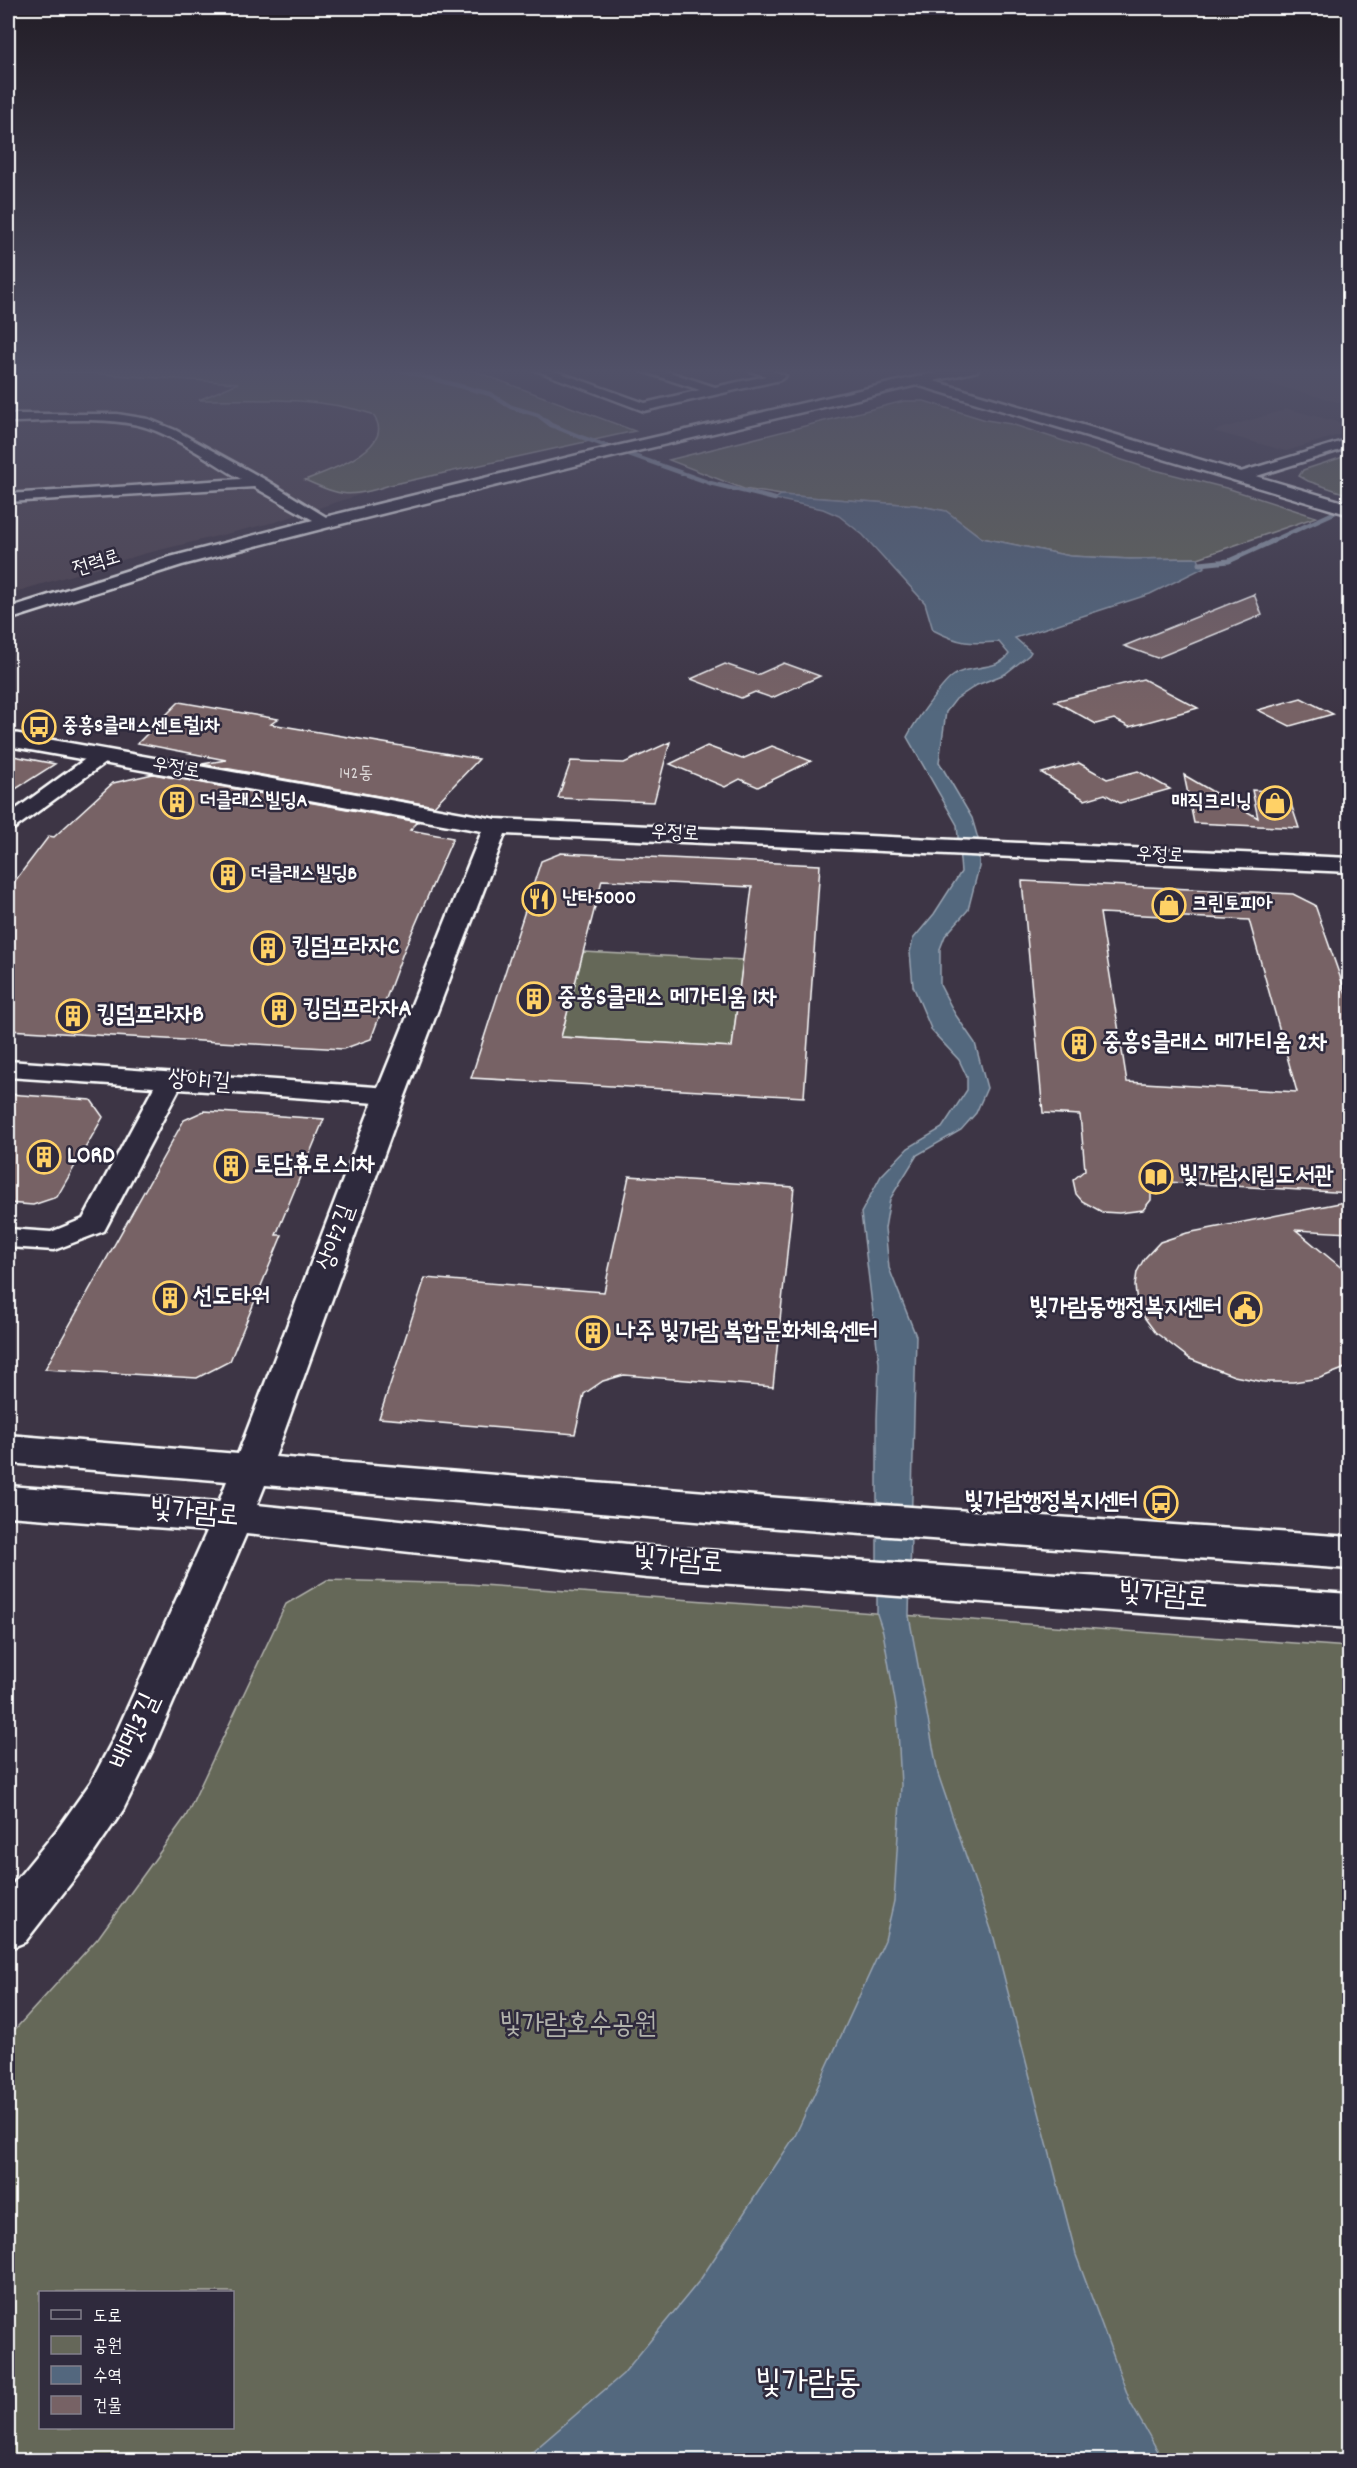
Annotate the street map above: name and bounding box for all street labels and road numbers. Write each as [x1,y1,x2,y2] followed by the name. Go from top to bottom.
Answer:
[70,544,124,584] street label: 전력로
[150,751,202,787] street label: 우정로
[650,819,700,849] street label: 우정로
[1135,841,1185,871] street label: 우정로
[166,1063,232,1101] street label: 상야1길
[309,1200,365,1276] street label: 상야2길
[147,1491,241,1539] street label: 빛가람로
[632,1540,724,1586] street label: 빛가람로
[1117,1575,1209,1621] street label: 빛가람로
[102,1687,172,1777] street label: 배멧3길

